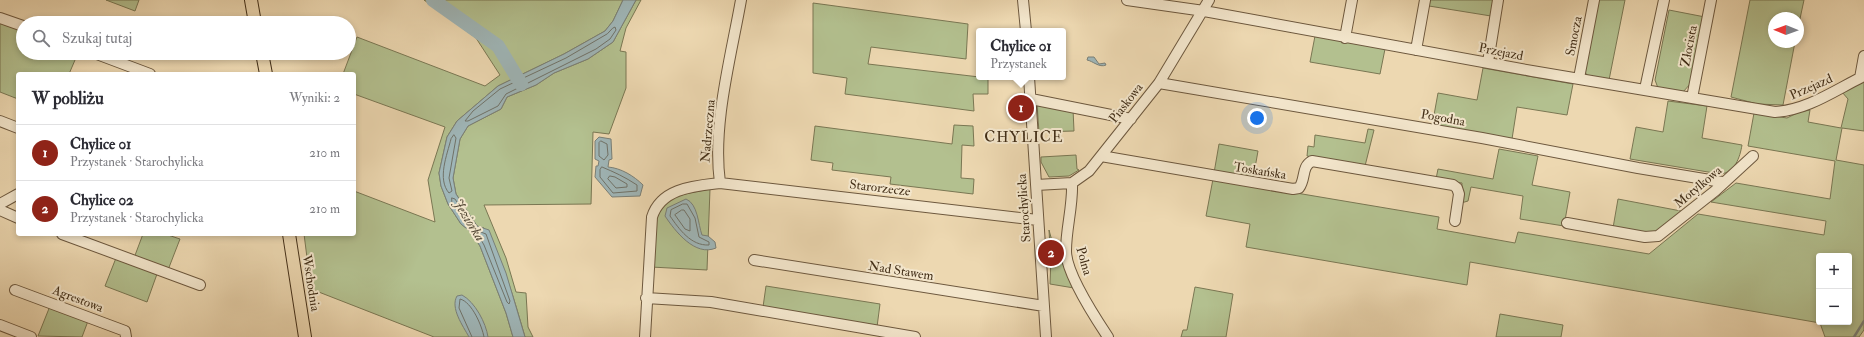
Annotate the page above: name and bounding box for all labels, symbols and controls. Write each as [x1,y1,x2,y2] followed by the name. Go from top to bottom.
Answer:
[1768,12,1804,48] north arrow
[1562,14,1586,57] street label: Smocza
[16,16,356,60] search box
[1677,23,1701,68] street label: Złocista
[30,27,52,49] icon: search
[976,28,1066,80] popup
[62,29,132,48] text: Szukaj tutaj
[990,37,1052,56] text: Chylice 01
[1477,40,1525,64] street label: Przejazd
[990,56,1047,72] text: Przystanek
[1787,70,1835,103] street label: Przejazd
[1105,79,1147,126] street label: Piaskowa
[32,88,104,109] text: W pobliżu
[289,90,340,106] text: Wyniki: 2
[1008,93,1034,123] pin: 1
[697,98,719,163] street label: Nadrzeczna
[1420,106,1467,130] street label: Pogodna
[1247,108,1267,128] your location
[984,128,1064,147] district label: CHYLICE
[70,135,131,154] text: Chylice 01
[43,145,47,161] text: 1
[309,145,340,161] text: 210 m
[70,154,204,170] text: Przystanek · Starochylicka
[1233,159,1288,183] street label: Toskańska
[1671,162,1726,212] street label: Motylkowa
[1014,172,1035,243] street label: Starochylicka
[849,176,912,200] street label: Starorzecze
[70,191,134,210] text: Chylice 02
[449,196,489,245] water label: Jeziorka
[42,201,48,217] text: 2
[309,201,340,217] text: 210 m
[70,210,204,226] text: Przystanek · Starochylicka
[1038,238,1064,268] pin: 2
[1072,245,1096,278] street label: Polna
[298,253,323,313] street label: Wschodnia
[1816,253,1852,325] map controls
[1816,253,1852,289] button: +
[867,258,935,284] street label: Nad Stawem
[49,282,106,316] street label: Agrestowa
[1816,289,1852,325] button: −

